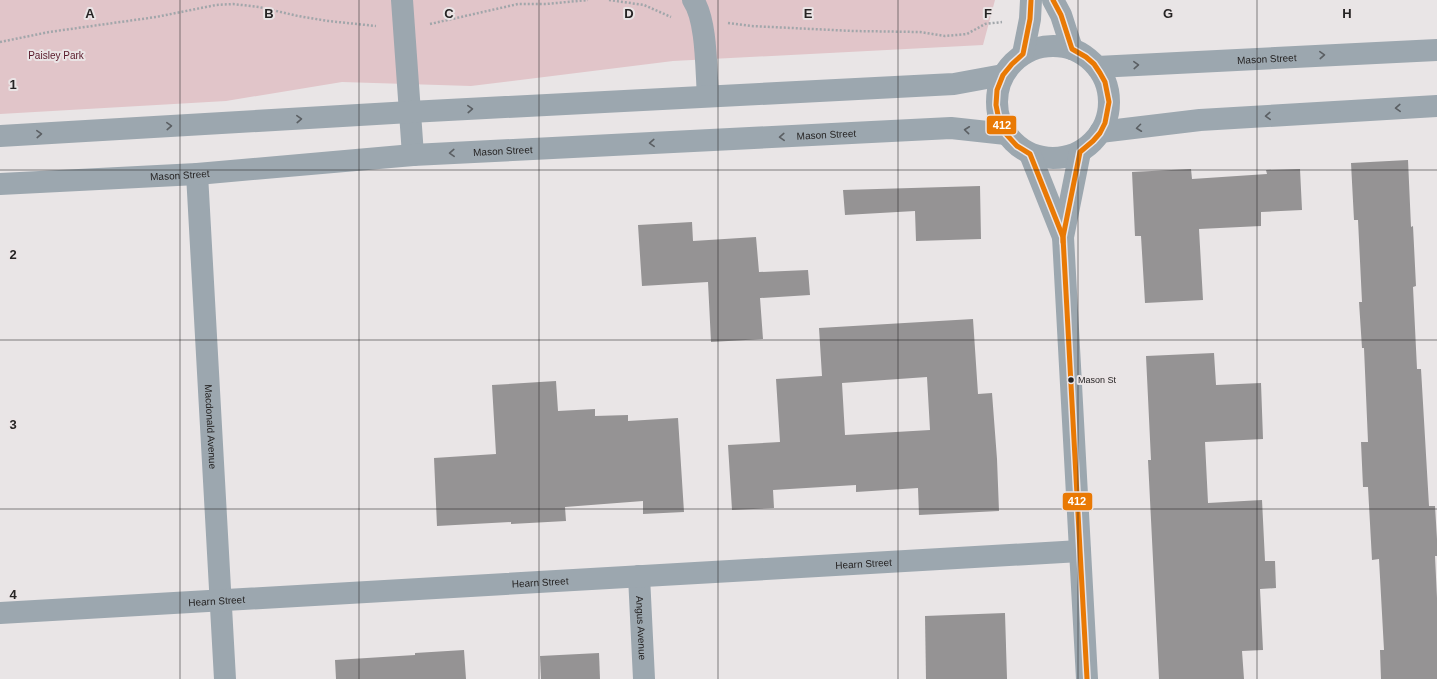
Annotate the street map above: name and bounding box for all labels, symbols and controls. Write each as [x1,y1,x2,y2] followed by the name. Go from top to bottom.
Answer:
[85,6,95,21] text: A
[264,6,274,21] text: B
[444,6,454,21] text: C
[624,6,634,21] text: D
[804,6,813,21] text: E
[984,6,992,21] text: F
[1163,6,1173,21] text: G
[1342,6,1352,21] text: H
[28,50,85,61] park label: Paisley Park
[1318,51,1325,60] one-way arrow
[1237,52,1297,65] street label: Mason Street
[1133,61,1139,69] one-way arrow
[9,77,17,92] text: 1
[1395,104,1401,113] one-way arrow
[467,105,473,114] one-way arrow
[1265,111,1271,120] one-way arrow
[295,114,302,123] one-way arrow
[986,115,1017,135] line badge: 412
[993,119,1011,131] text: 412
[166,122,172,131] one-way arrow
[1136,123,1142,132] one-way arrow
[964,126,970,135] one-way arrow
[796,127,857,141] street label: Mason Street
[36,129,42,138] one-way arrow
[779,132,785,141] one-way arrow
[649,139,655,148] one-way arrow
[473,143,533,157] street label: Mason Street
[449,149,455,158] one-way arrow
[150,167,210,182] street label: Mason Street
[9,247,17,262] text: 2
[1066,375,1076,385] marker: Mason St
[1078,375,1117,385] place label: Mason St
[203,384,219,470] street label: Macdonald Avenue
[9,417,17,432] text: 3
[1062,492,1093,511] line badge: 412
[1068,495,1086,507] text: 412
[835,556,892,571] street label: Hearn Street
[511,575,569,589] street label: Hearn Street
[9,587,17,602] text: 4
[188,593,246,608] street label: Hearn Street
[634,596,649,661] street label: Angus Avenue

